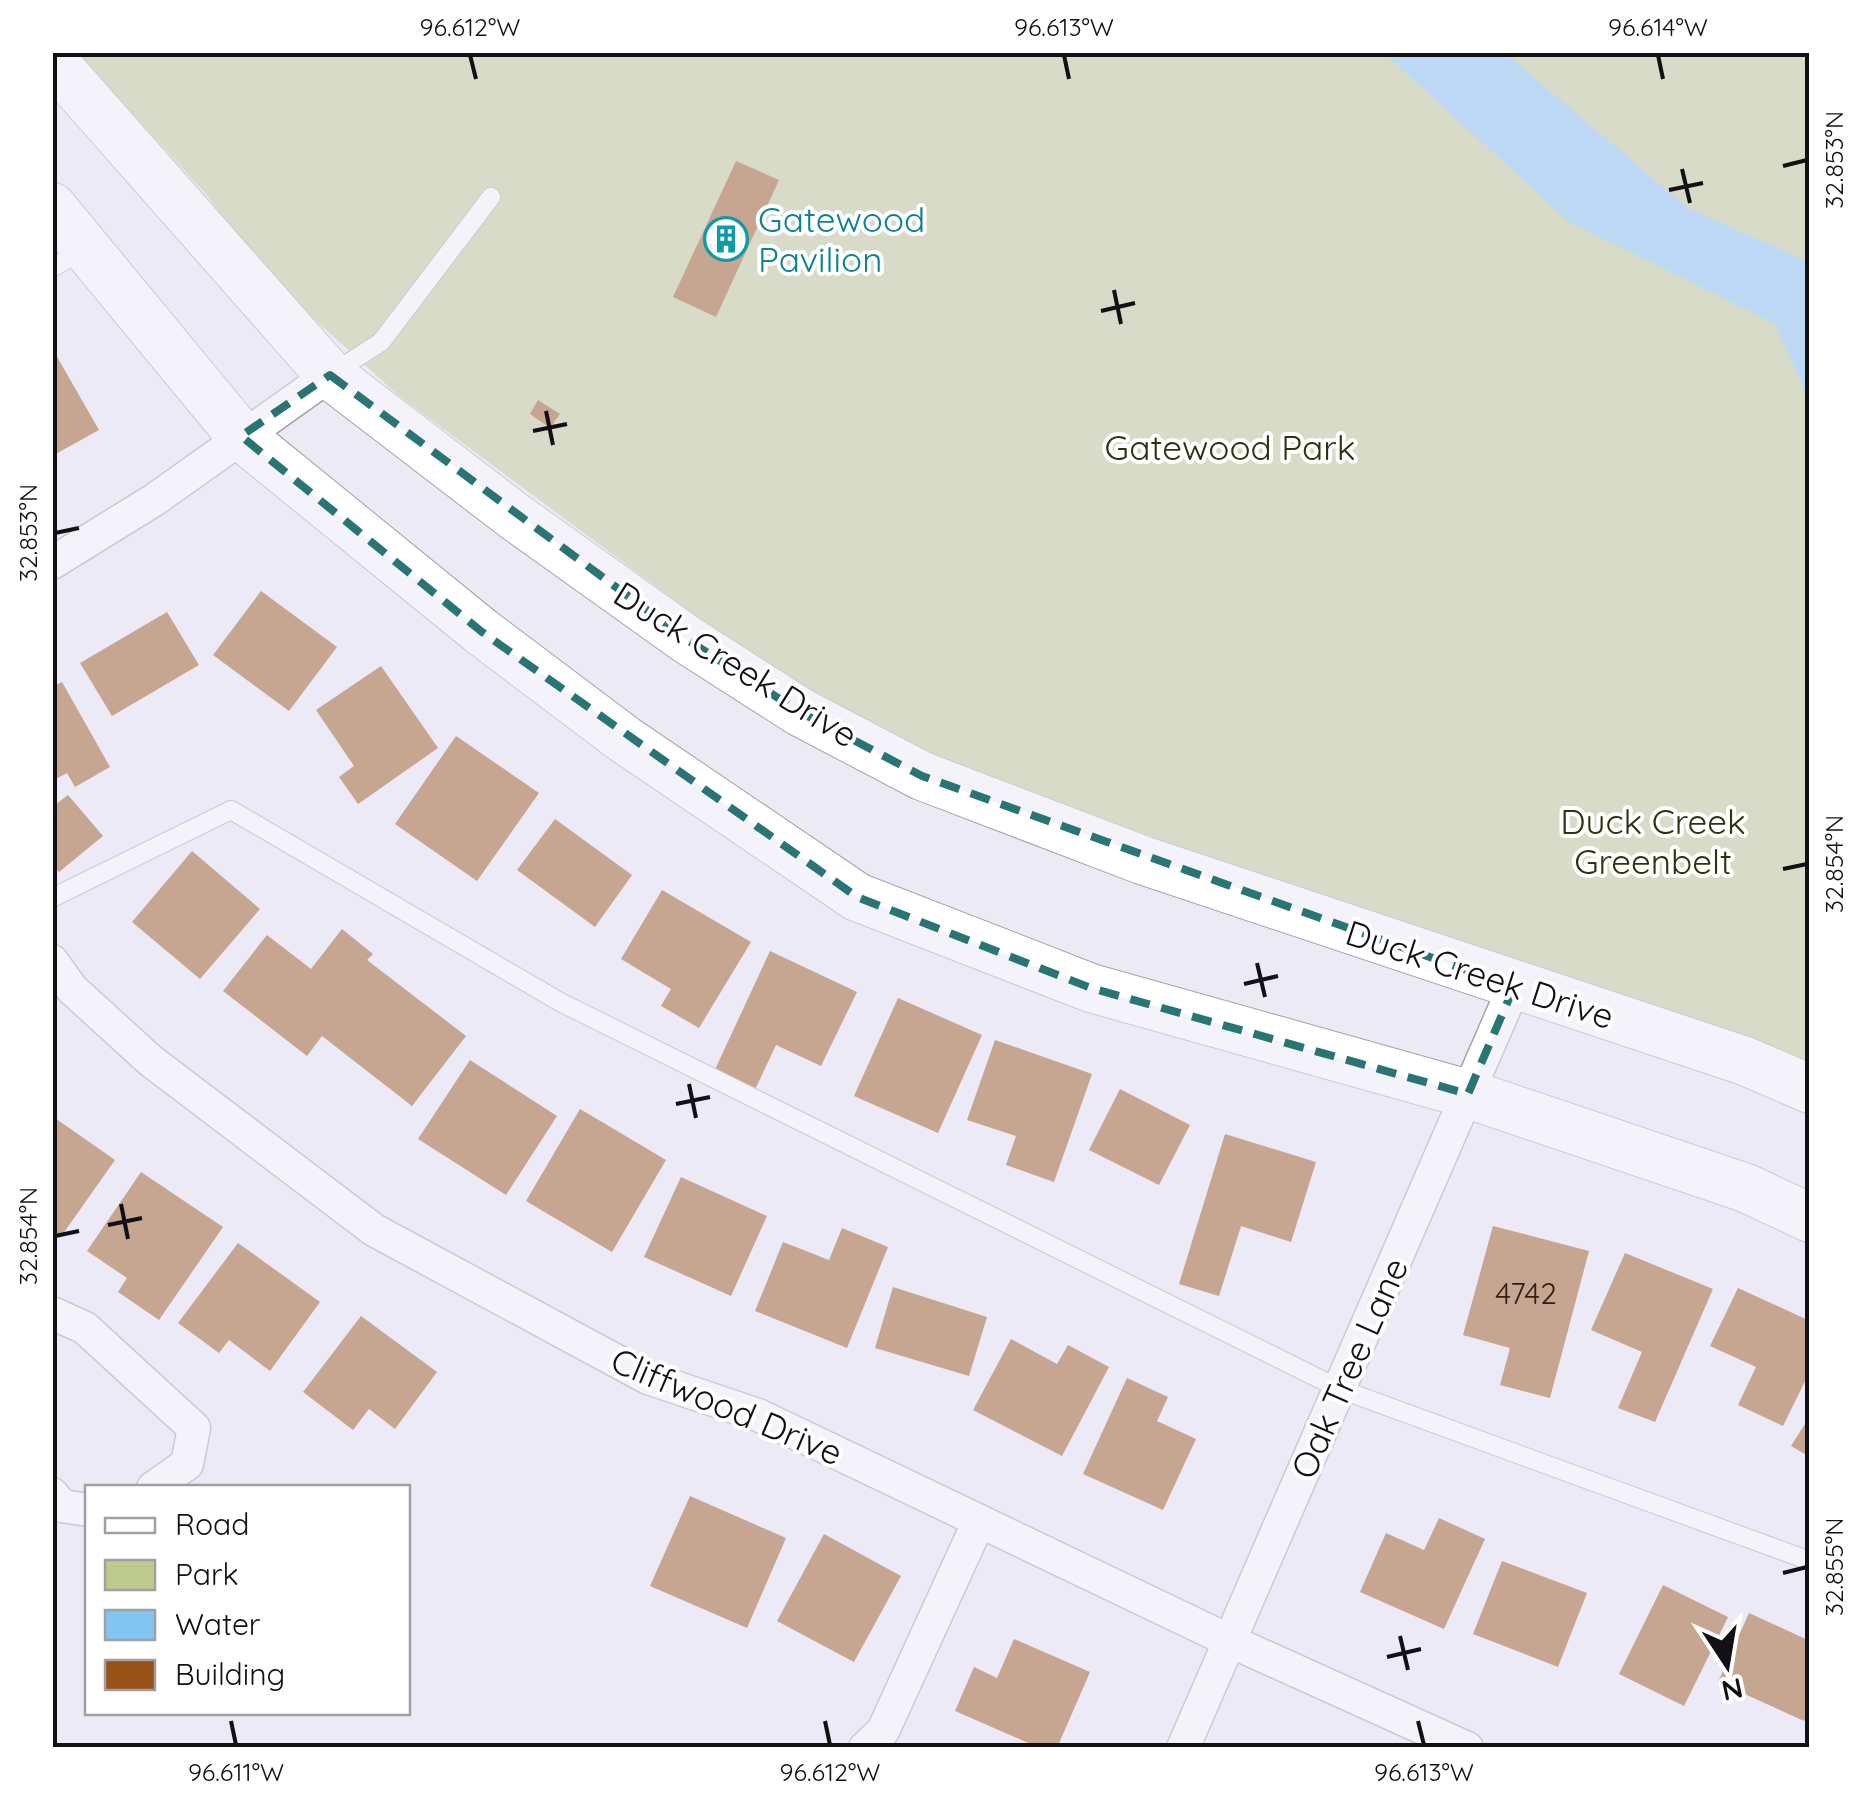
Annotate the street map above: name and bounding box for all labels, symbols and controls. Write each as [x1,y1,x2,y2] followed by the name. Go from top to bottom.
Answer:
[420,11,520,42] text: 96.612°W
[1014,11,1114,42] text: 96.613°W
[1608,11,1708,42] text: 96.614°W
[1818,111,1849,209] text: 32.853°N
[758,197,925,281] place label: Gatewood Pavilion
[703,216,749,262] building icon: Gatewood Pavilion
[1105,425,1355,469] park label: Gatewood Park
[12,484,43,582] text: 32.853°N
[606,571,866,757] street label: Duck Creek Drive
[1560,799,1746,883] park label: Duck Creek Greenbelt
[1818,815,1849,913] text: 32.854°N
[1340,910,1620,1038] street label: Duck Creek Drive
[12,1187,43,1285] text: 32.854°N
[1281,1251,1417,1485] street label: Oak Tree Lane
[1495,1274,1557,1312] house number: 4742
[605,1337,849,1475] street label: Cliffwood Drive
[85,1485,410,1715] legend
[175,1505,249,1543] text: Road
[1818,1518,1849,1616] text: 32.855°N
[175,1555,239,1593] text: Park
[175,1605,261,1643] text: Water
[1677,1615,1777,1715] north arrow
[175,1655,285,1693] text: Building
[1719,1671,1746,1709] text: N
[188,1756,284,1787] text: 96.611°W
[780,1756,880,1787] text: 96.612°W
[1374,1756,1474,1787] text: 96.613°W

